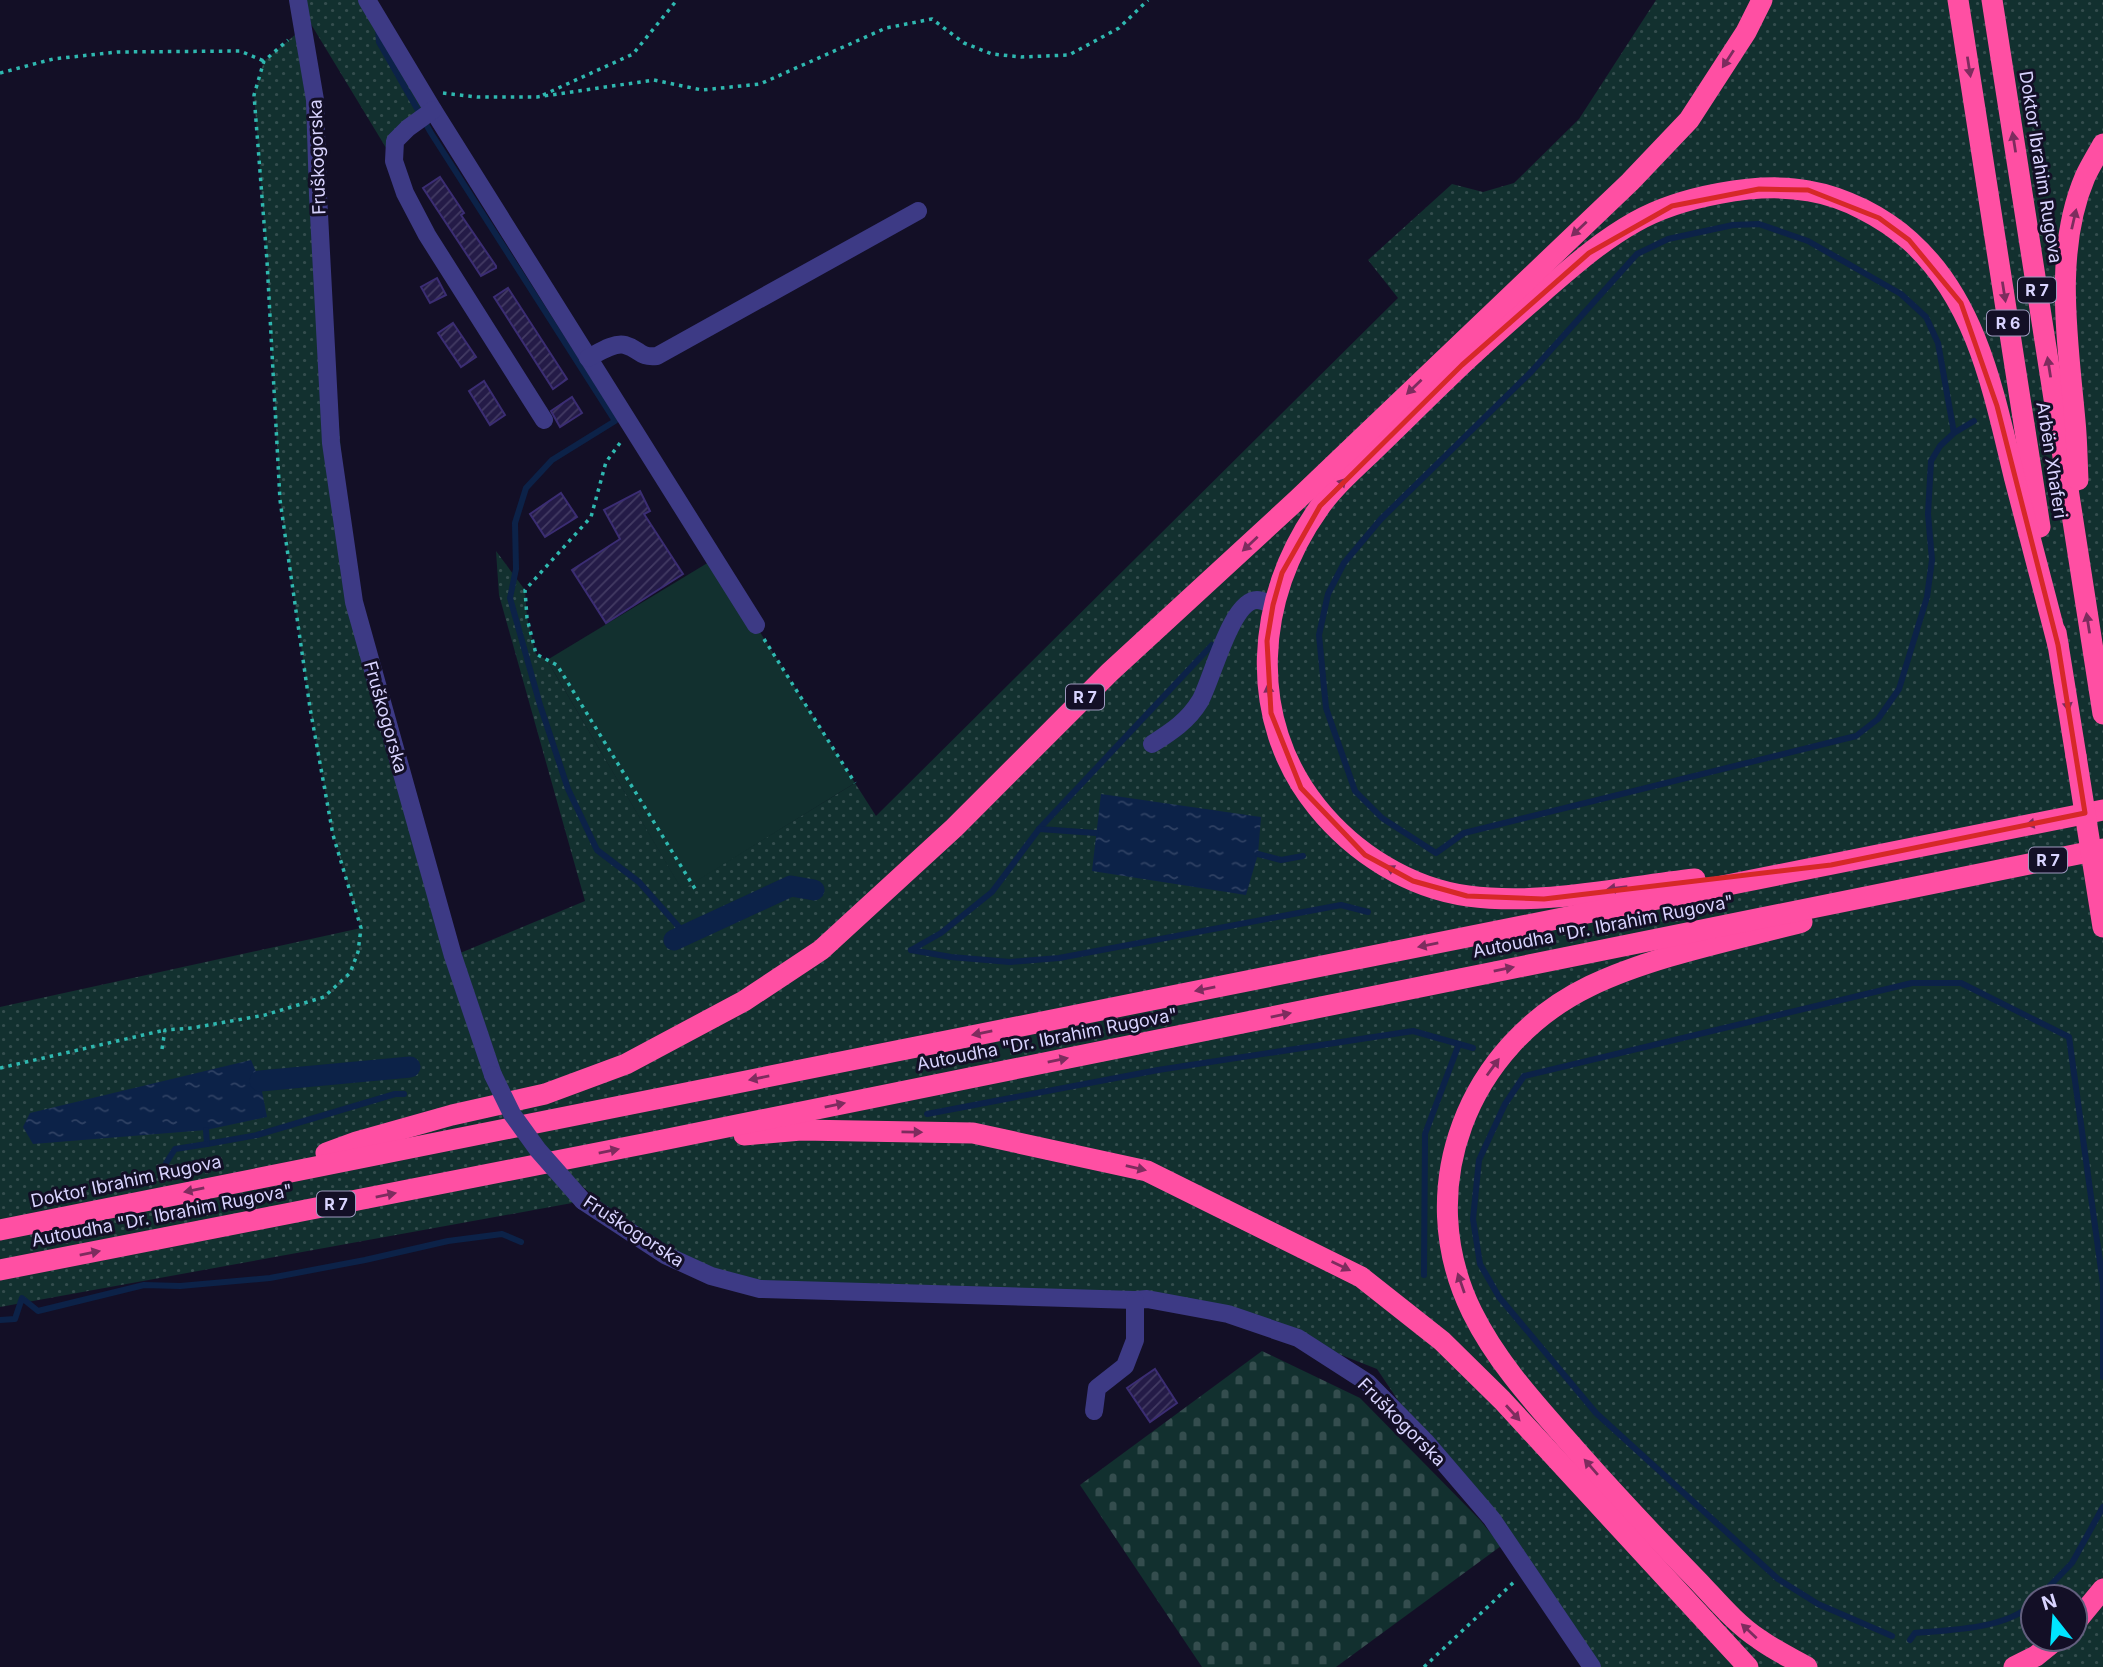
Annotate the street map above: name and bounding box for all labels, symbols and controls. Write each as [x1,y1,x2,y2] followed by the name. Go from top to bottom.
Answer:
[1722,50,1735,69] one-way arrow
[1964,57,1975,79] one-way arrow
[2015,69,2067,265] street label: Doktor Ibrahim Rugova
[304,99,330,215] street label: Fruškogorska
[2008,131,2019,153] one-way arrow
[2069,208,2080,230] one-way arrow
[1571,221,1588,237] one-way arrow
[2018,278,2056,302] road number: R 7
[1998,281,2009,303] one-way arrow
[1987,310,2029,336] road number: R 6
[2043,356,2054,378] one-way arrow
[1406,378,1423,395] one-way arrow
[2032,400,2072,520] street label: Arbën Xhaferi
[1330,478,1346,495] one-way arrow
[1241,535,1258,551] one-way arrow
[2082,612,2093,634] one-way arrow
[360,659,412,775] street label: Fruškogorska
[1263,683,1274,705] one-way arrow
[1066,684,1104,710] road number: R 7
[2062,690,2073,712] one-way arrow
[2025,818,2047,829] one-way arrow
[2029,848,2067,873] road number: R 7
[1386,865,1405,878] one-way arrow
[1606,883,1628,894] one-way arrow
[1471,890,1735,962] street label: Autoudha "Dr. Ibrahim Rugova"
[1417,939,1439,950] one-way arrow
[1493,964,1515,975] one-way arrow
[1194,984,1216,995] one-way arrow
[915,1003,1179,1075] street label: Autoudha "Dr. Ibrahim Rugova"
[1270,1009,1292,1020] one-way arrow
[971,1028,993,1039] one-way arrow
[1047,1054,1069,1065] one-way arrow
[1485,1058,1499,1076] one-way arrow
[748,1072,770,1083] one-way arrow
[824,1099,846,1110] one-way arrow
[901,1126,923,1138] one-way arrow
[598,1145,620,1156] one-way arrow
[29,1151,223,1211] street label: Doktor Ibrahim Rugova
[1125,1163,1147,1174] one-way arrow
[30,1179,294,1251] street label: Autoudha "Dr. Ibrahim Rugova"
[183,1185,205,1196] one-way arrow
[375,1189,397,1200] one-way arrow
[580,1191,688,1271] street label: Fruškogorska
[317,1192,355,1216] road number: R 7
[79,1247,101,1258] one-way arrow
[1331,1261,1351,1272] one-way arrow
[1455,1272,1466,1293] one-way arrow
[1354,1374,1450,1470] street label: Fruškogorska
[1505,1404,1521,1421] one-way arrow
[1583,1458,1599,1476] one-way arrow
[2019,1583,2089,1653] north arrow
[2039,1589,2059,1615] text: N
[1740,1623,1758,1639] one-way arrow

